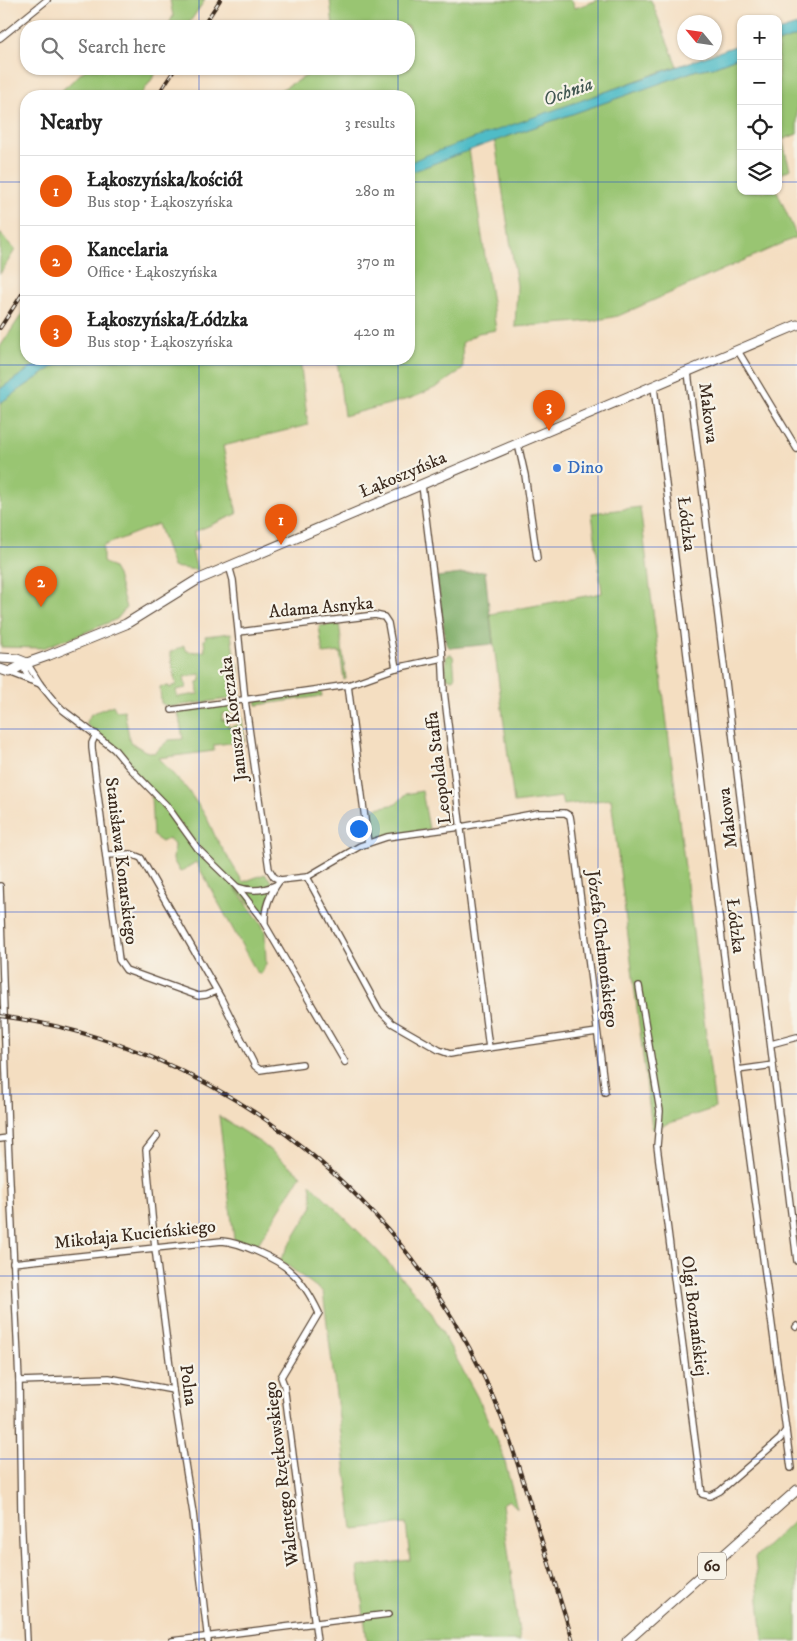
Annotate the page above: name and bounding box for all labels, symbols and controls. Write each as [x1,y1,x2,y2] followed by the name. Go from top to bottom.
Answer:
[677,15,722,60] north arrow
[737,15,782,195] map controls
[737,15,782,60] button: +
[20,20,415,75] search box
[38,34,66,62] icon: search
[78,36,166,59] text: Search here
[737,60,782,105] button: −
[540,72,596,112] water label: Ochnia
[737,105,782,150] button: locate
[40,110,102,136] text: Nearby
[345,113,395,133] text: 3 results
[737,150,782,195] button: layers
[87,169,243,192] text: Łąkoszyńska/kościół
[53,181,59,201] text: 1
[355,181,395,201] text: 280 m
[87,192,233,212] text: Bus stop · Łąkoszyńska
[87,239,168,262] text: Kancelaria
[52,251,60,271] text: 2
[357,251,395,271] text: 370 m
[87,262,217,282] text: Office · Łąkoszyńska
[87,309,248,332] text: Łąkoszyńska/Łódzka
[53,321,59,341] text: 3
[354,321,395,341] text: 420 m
[87,332,233,352] text: Bus stop · Łąkoszyńska
[693,382,723,445] street label: Makowa
[533,390,565,431] pin: 3
[356,447,450,503] street label: Łąkoszyńska
[567,457,603,479] place label: Dino
[551,462,563,474] marker: Dino
[672,495,700,553] street label: Łódzka
[265,504,297,545] pin: 1
[25,566,57,607] pin: 2
[268,592,374,624] street label: Adama Asnyka
[215,655,253,785] street label: Janusza Korczaka
[421,710,457,826] street label: Leopolda Staffa
[100,776,142,946] street label: Stanisława Konarskiego
[713,786,743,849] street label: Makowa
[346,816,372,842] your location
[581,867,623,1029] street label: Józefa Chełmońskiego
[721,897,749,955] street label: Łódzka
[53,1216,217,1254] street label: Mikołaja Kucieńskiego
[676,1255,712,1377] street label: Olgi Boznańskiej
[174,1363,202,1407] street label: Polna
[260,1380,304,1569] street label: Walentego Rzętkowskiego
[698,1552,726,1580] road number: 60

